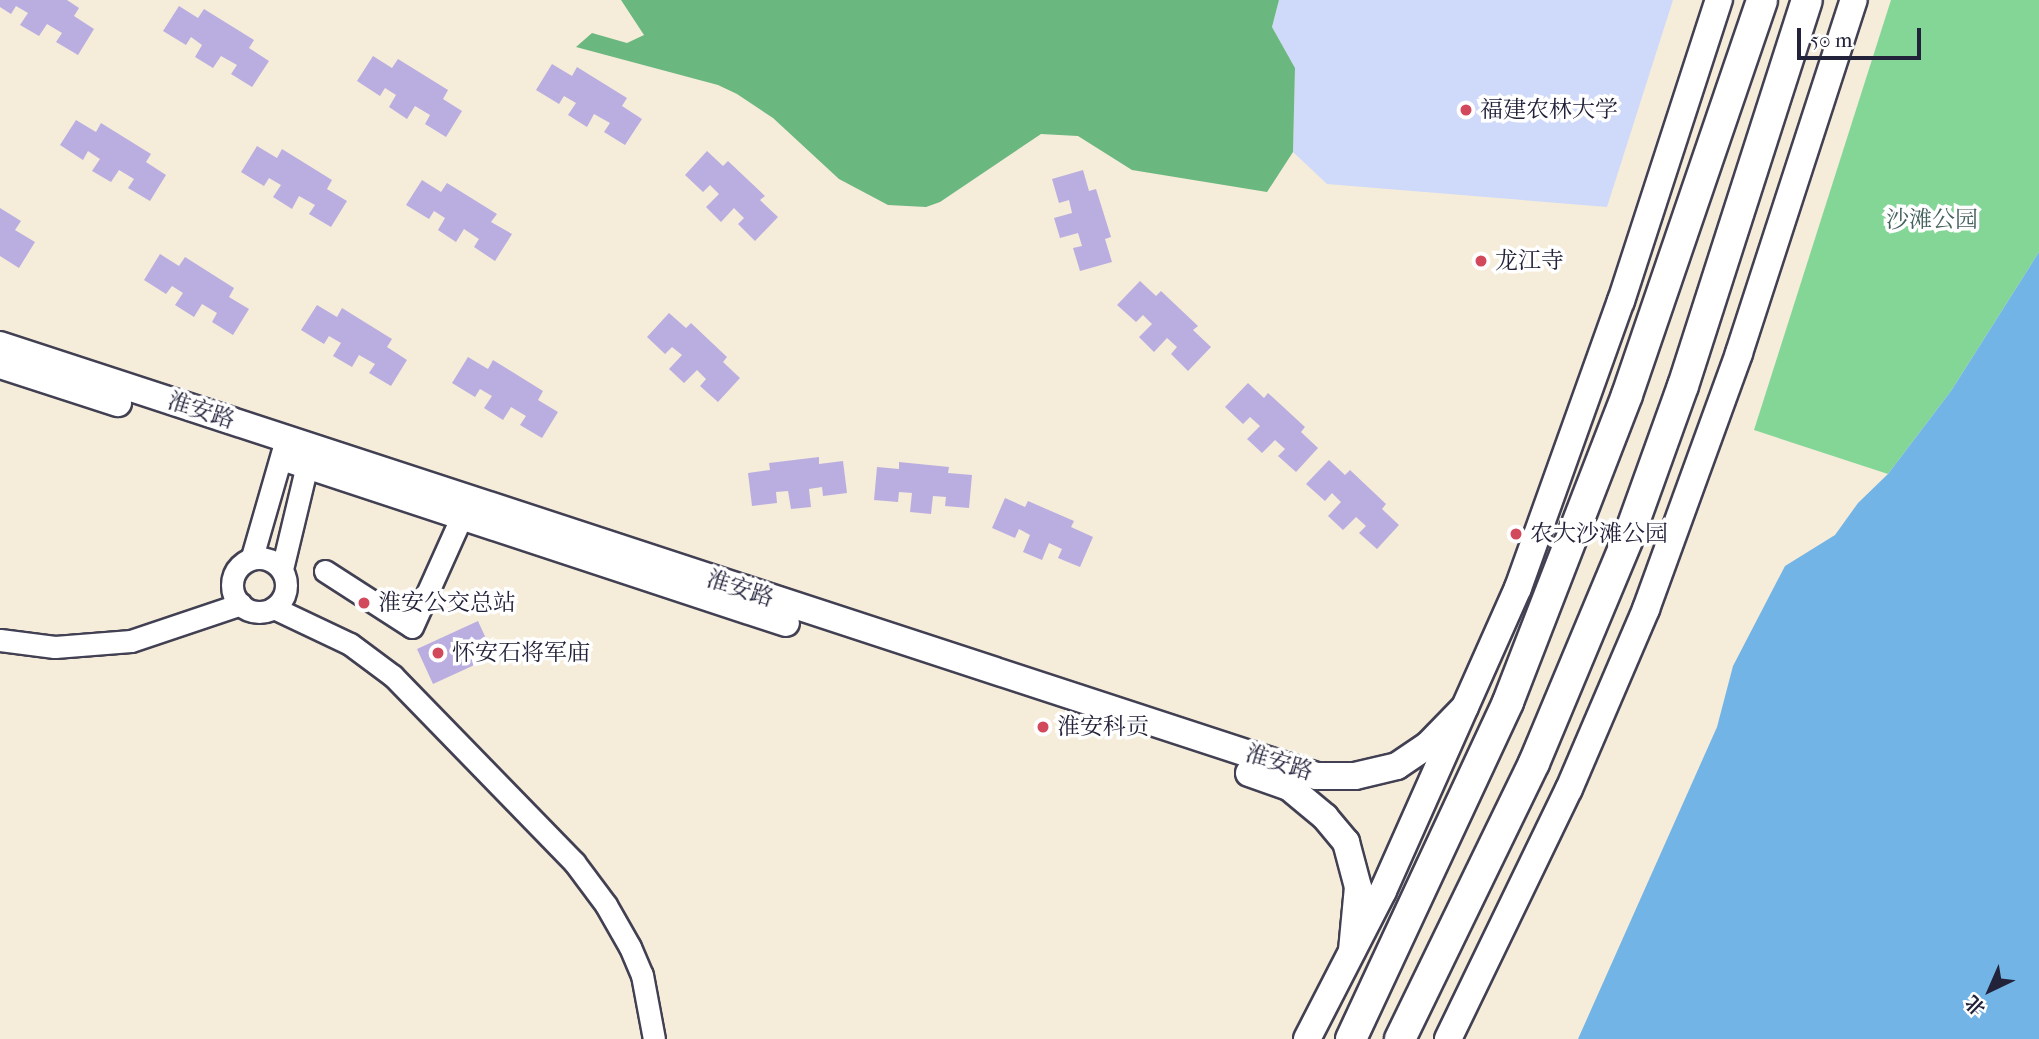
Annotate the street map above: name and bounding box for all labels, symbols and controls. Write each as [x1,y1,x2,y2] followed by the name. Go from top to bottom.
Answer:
[1801,14,1925,58] scale bar
[1810,28,1853,52] text: 50 m
[1480,96,1618,124] place label: 福建农林大学
[1458,102,1474,118] marker: 福建农林大学
[1886,206,1978,234] park label: 沙滩公园
[1495,247,1564,275] place label: 龙江寺
[1473,253,1489,269] marker: 龙江寺
[164,387,238,435] street label: 淮安路
[1530,520,1668,548] place label: 农大沙滩公园
[1508,526,1524,542] marker: 农大沙滩公园
[703,565,777,613] street label: 淮安路
[378,589,516,617] place label: 淮安公交总站
[356,595,372,611] marker: 淮安公交总站
[452,639,590,667] place label: 怀安石将军庙
[430,645,446,661] marker: 怀安石将军庙
[1057,713,1149,741] place label: 淮安科贡
[1035,719,1051,735] marker: 淮安科贡
[1242,740,1316,786] street label: 淮安路
[1955,955,2025,1025] north arrow
[1961,991,1990,1020] text: 北

